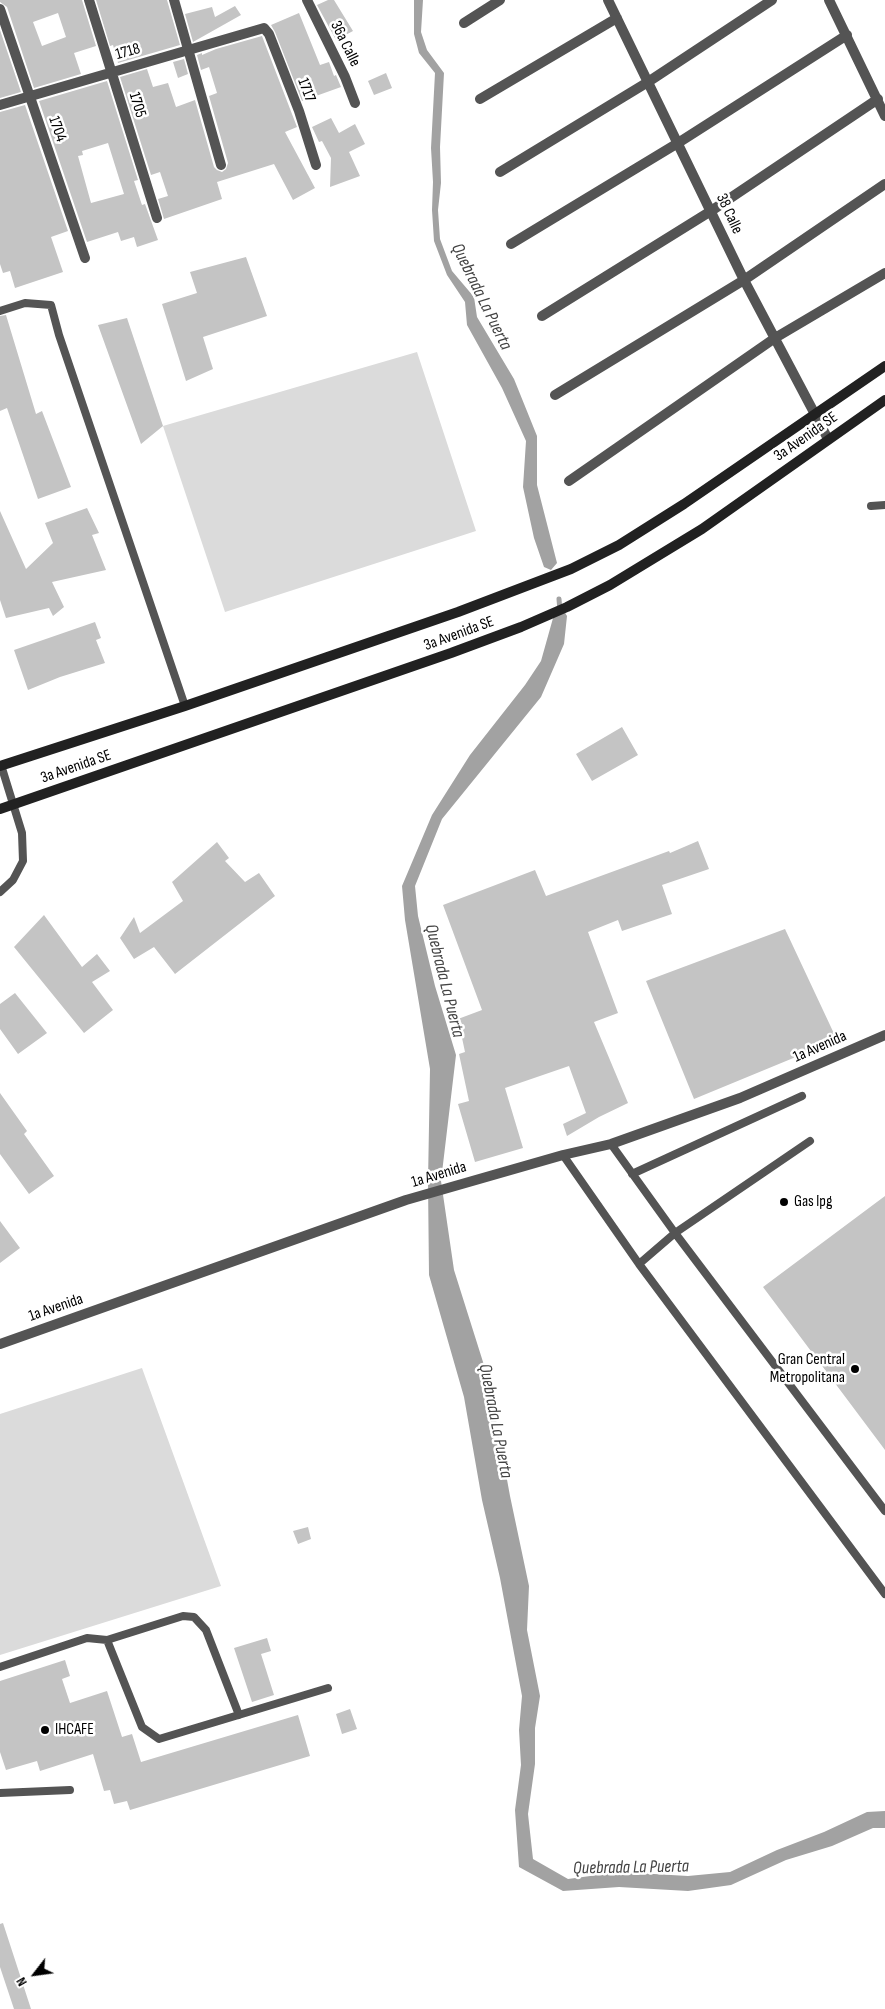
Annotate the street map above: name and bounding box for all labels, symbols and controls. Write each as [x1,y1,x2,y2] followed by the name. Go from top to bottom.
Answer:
[326,18,364,70] street label: 36a Calle
[114,39,142,65] street label: 1718
[293,75,319,105] street label: 1717
[124,90,150,120] street label: 1705
[44,114,70,144] street label: 1704
[711,191,747,237] street label: 38 Calle
[446,240,516,354] water label: Quebrada La Puerta
[771,408,841,466] street label: 3a Avenida SE
[421,612,497,656] street label: 3a Avenida SE
[38,746,114,788] street label: 3a Avenida SE
[419,922,469,1040] water label: Quebrada La Puerta
[790,1027,850,1067] street label: 1a Avenida
[409,1158,469,1192] street label: 1a Avenida
[794,1192,832,1212] place label: Gas lpg
[778,1196,790,1208] marker: Gas lpg
[26,1290,86,1326] street label: 1a Avenida
[770,1350,845,1388] place label: Gran Central Metropolitana
[473,1362,517,1480] water label: Quebrada La Puerta
[849,1363,861,1375] marker: Gran Central Metropolitana
[55,1720,94,1740] place label: IHCAFE
[39,1724,51,1736] marker: IHCAFE
[573,1856,689,1880] water label: Quebrada La Puerta
[10,1949,60,1999] north arrow
[12,1974,31,1989] text: N

